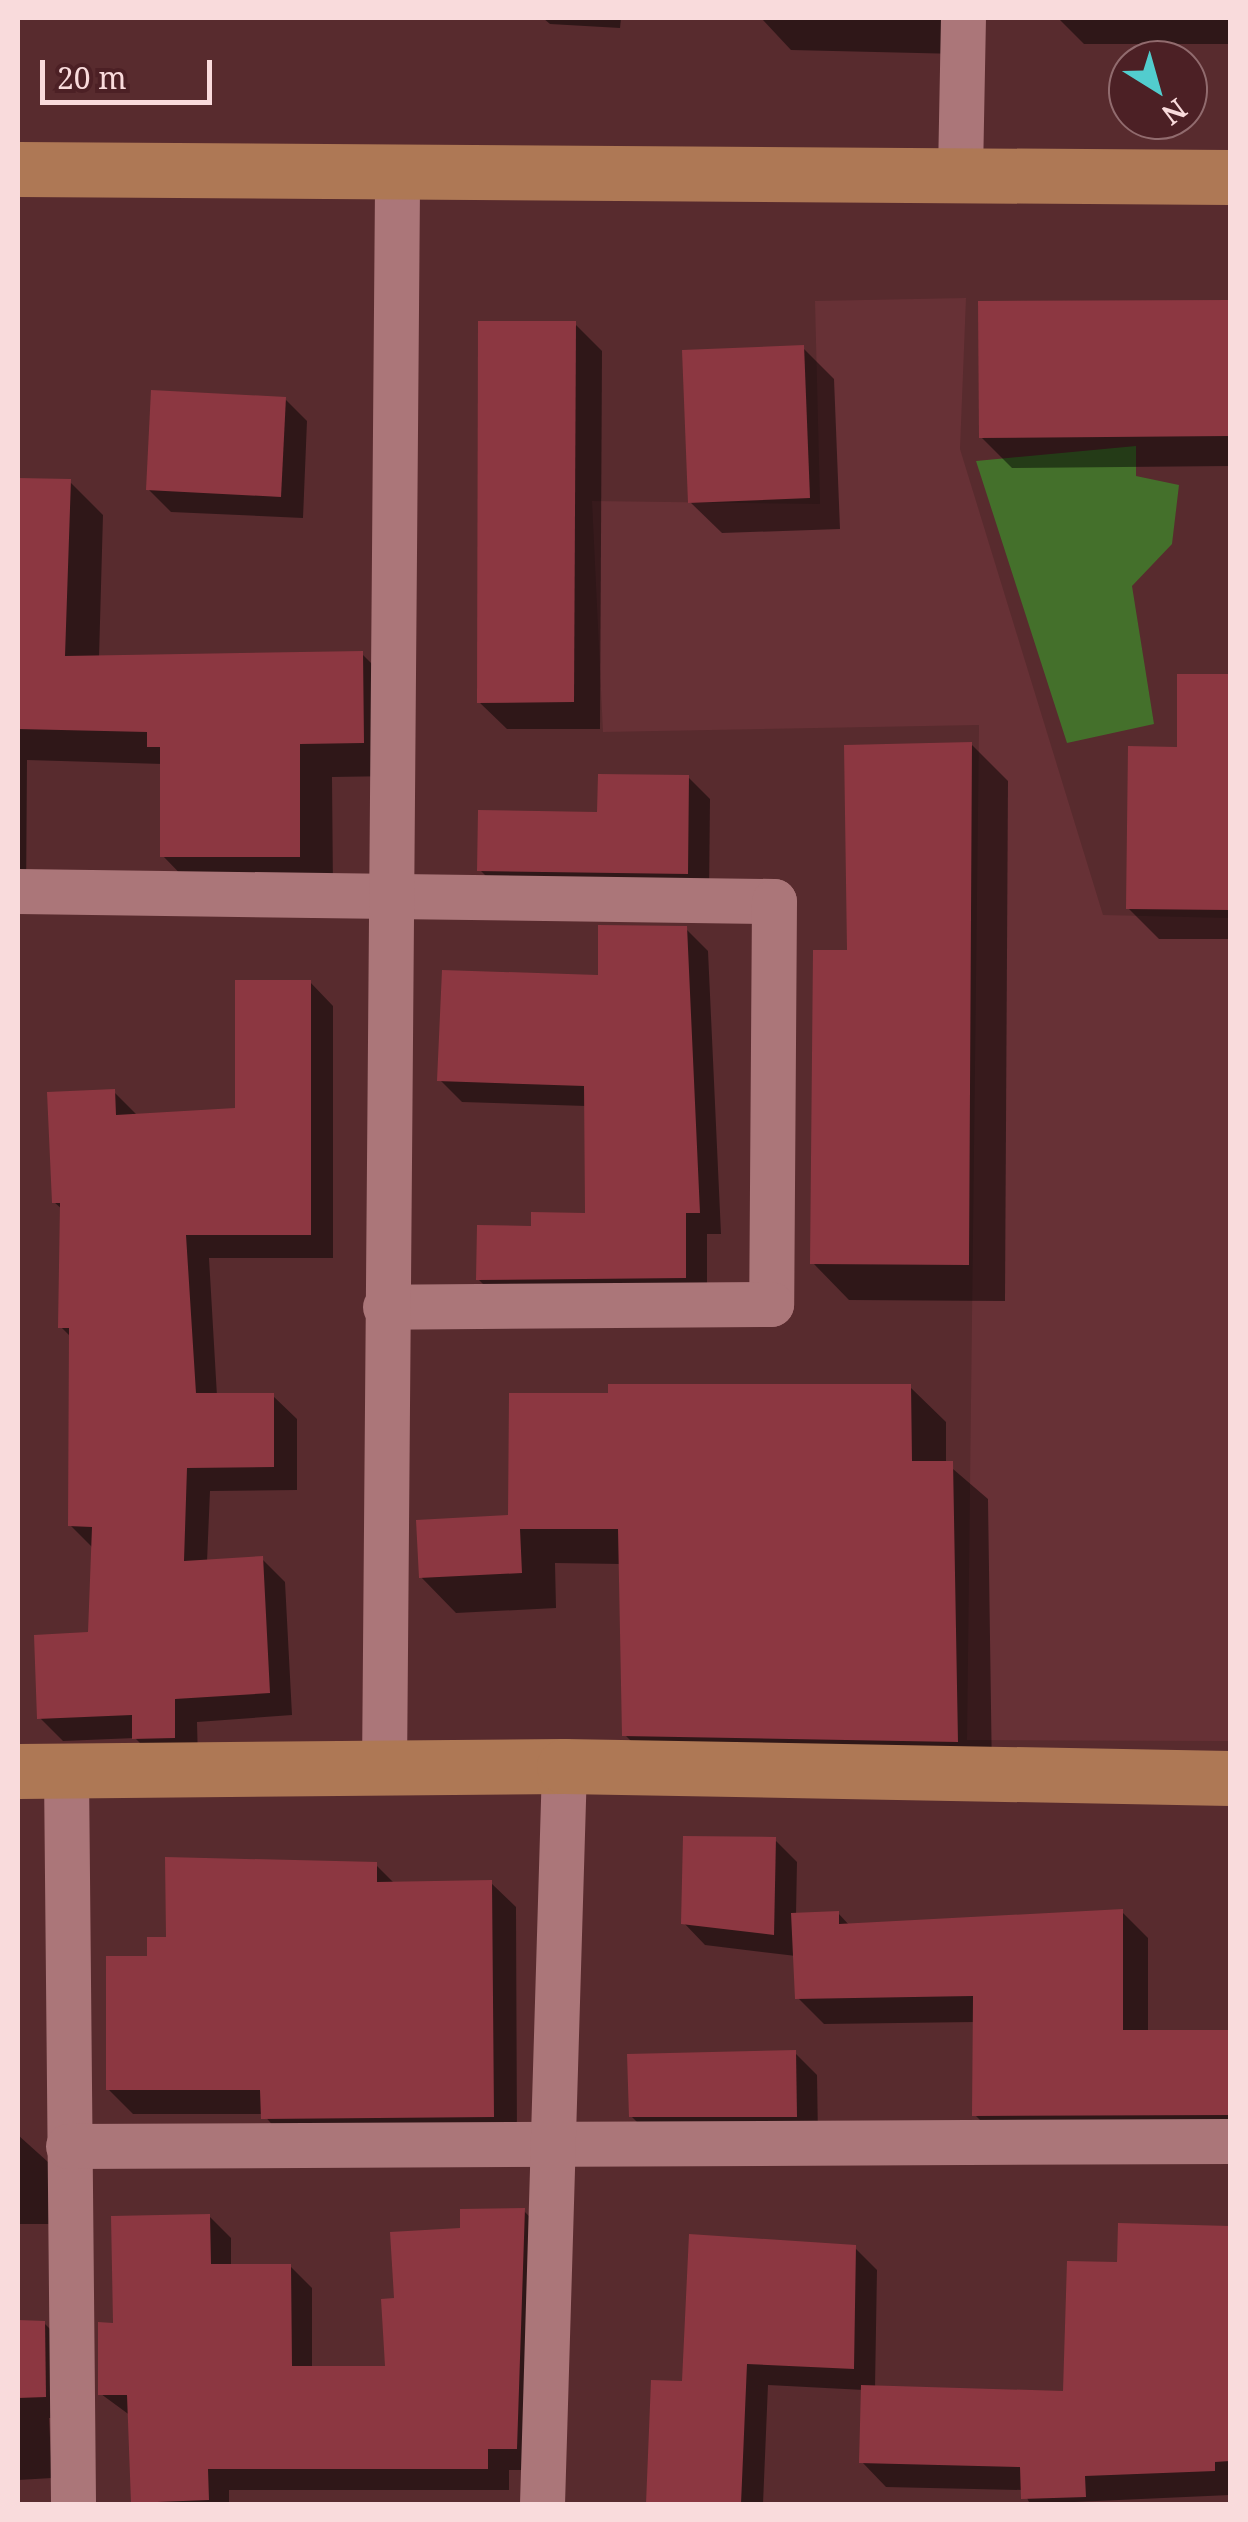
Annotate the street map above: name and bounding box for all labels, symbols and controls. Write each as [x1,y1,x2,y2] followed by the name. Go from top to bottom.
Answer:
[45,40,218,102] scale bar
[1108,40,1208,140] north arrow
[57,57,127,98] text: 20 m
[1155,91,1195,134] text: N

